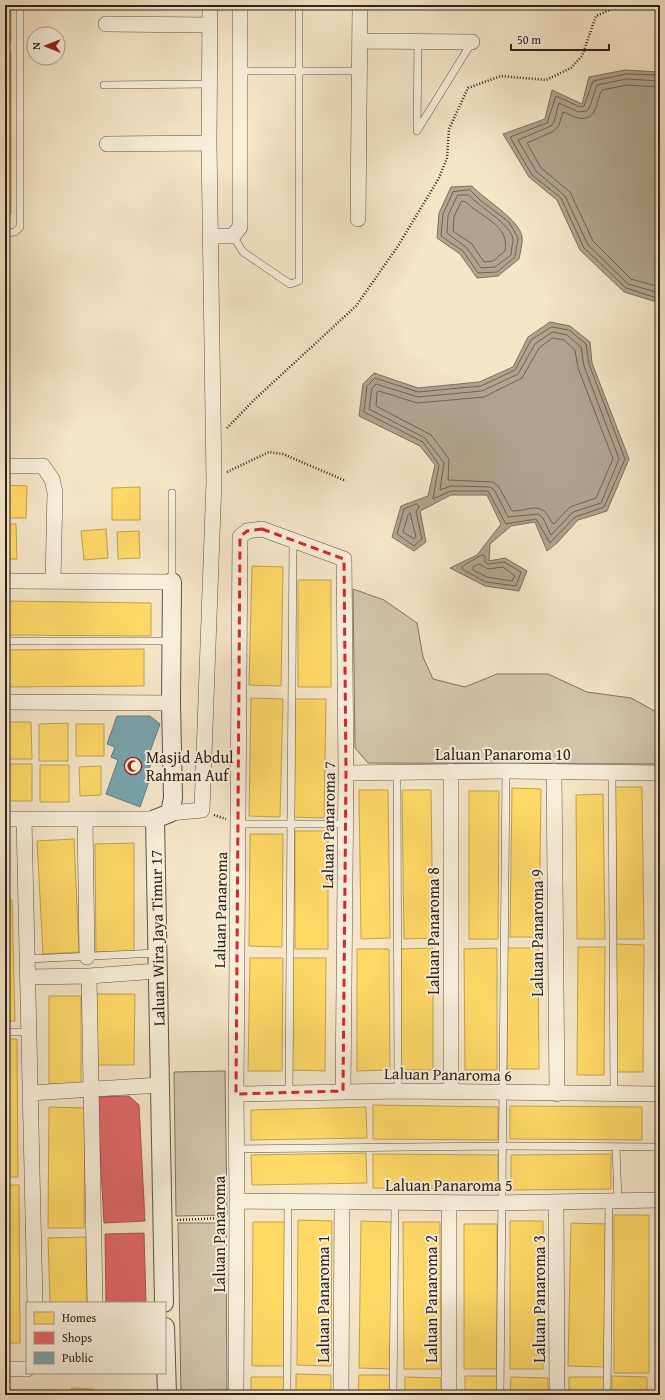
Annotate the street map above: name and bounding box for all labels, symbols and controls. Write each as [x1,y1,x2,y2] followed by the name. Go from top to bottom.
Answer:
[26,26,66,66] north arrow
[511,26,609,52] scale bar
[517,31,541,48] text: 50 m
[28,42,44,50] text: N
[435,742,571,766] street label: Laluan Panaroma 10
[146,745,234,787] place label: Masjid Abdul Rahman Auf
[123,756,143,776] mosque icon: Masjid Abdul Rahman Auf
[315,761,341,889] street label: Laluan Panaroma 7
[143,849,171,1026] street label: Laluan Wira Jaya Timur 17
[207,851,233,968] street label: Laluan Panaroma
[421,867,445,995] street label: Laluan Panaroma 8
[525,869,549,997] street label: Laluan Panaroma 9
[384,1061,512,1087] street label: Laluan Panaroma 6
[385,1173,513,1197] street label: Laluan Panaroma 5
[207,1175,231,1292] street label: Laluan Panaroma
[311,1235,335,1363] street label: Laluan Panaroma 1
[419,1235,443,1363] street label: Laluan Panaroma 2
[527,1235,551,1363] street label: Laluan Panaroma 3
[26,1302,166,1374] legend
[62,1309,97,1326] text: Homes
[62,1329,92,1346] text: Shops
[62,1349,94,1366] text: Public

